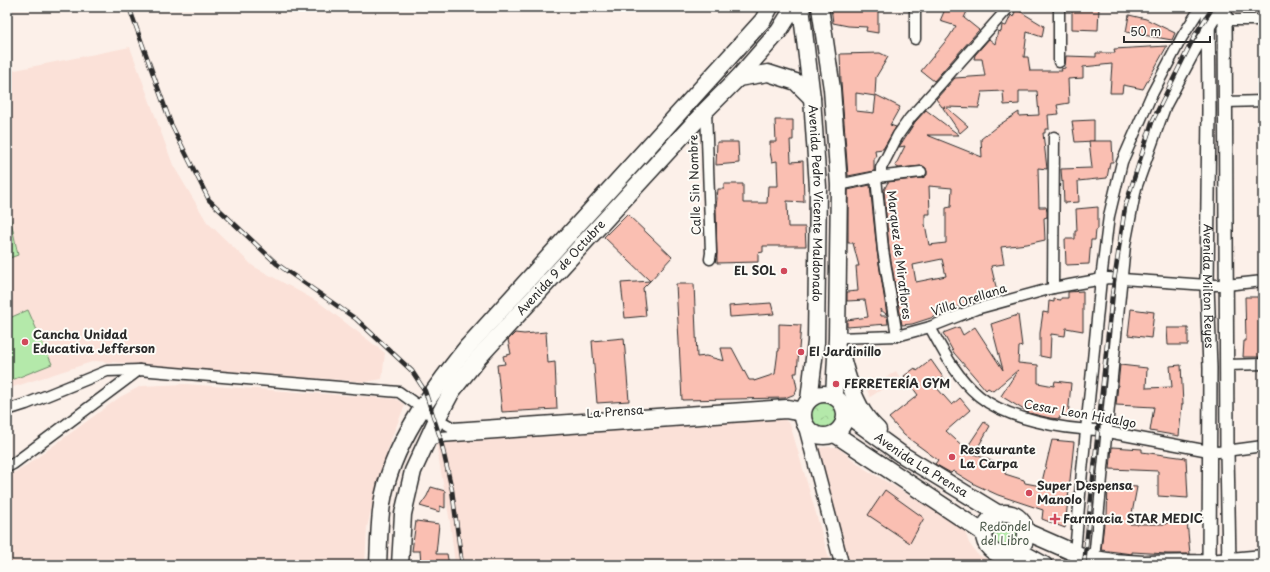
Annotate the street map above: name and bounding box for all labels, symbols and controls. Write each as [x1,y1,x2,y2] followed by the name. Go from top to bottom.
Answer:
[1124,18,1210,44] scale bar
[1130,22,1161,40] text: 50 m
[804,104,828,302] street label: Avenida Pedro Vicente Maldonado
[683,134,705,236] street label: Calle Sin Nombre
[883,189,917,321] street label: Marquez de Miraflores
[512,215,609,319] street label: Avenida 9 de Octubre
[1199,224,1219,349] street label: Avenida Milton Reyes
[734,261,776,279] place label: EL SOL
[779,266,789,276] marker: EL SOL
[929,278,1009,320] street label: Villa Orellana
[33,325,155,357] place label: Cancha Unidad Educativa Jefferson
[20,337,30,347] marker: Cancha Unidad Educativa Jefferson
[809,342,881,360] place label: El Jardinillo
[796,347,806,357] marker: El Jardinillo
[844,374,950,392] place label: FERRETERÍA GYM
[831,379,841,389] marker: FERRETERÍA GYM
[1023,394,1138,432] street label: Cesar Leon Hidalgo
[586,400,645,422] street label: La Prensa
[871,428,972,501] street label: Avenida La Prensa
[960,440,1036,472] place label: Restaurante La Carpa
[947,452,957,462] marker: Restaurante La Carpa
[1037,476,1133,508] place label: Super Despensa Manolo
[1024,488,1034,498] marker: Super Despensa Manolo
[1063,509,1203,527] place label: Farmacia STAR MEDIC
[1050,514,1060,524] marker: Farmacia STAR MEDIC
[979,517,1031,549] park label: Redondel del Libro

